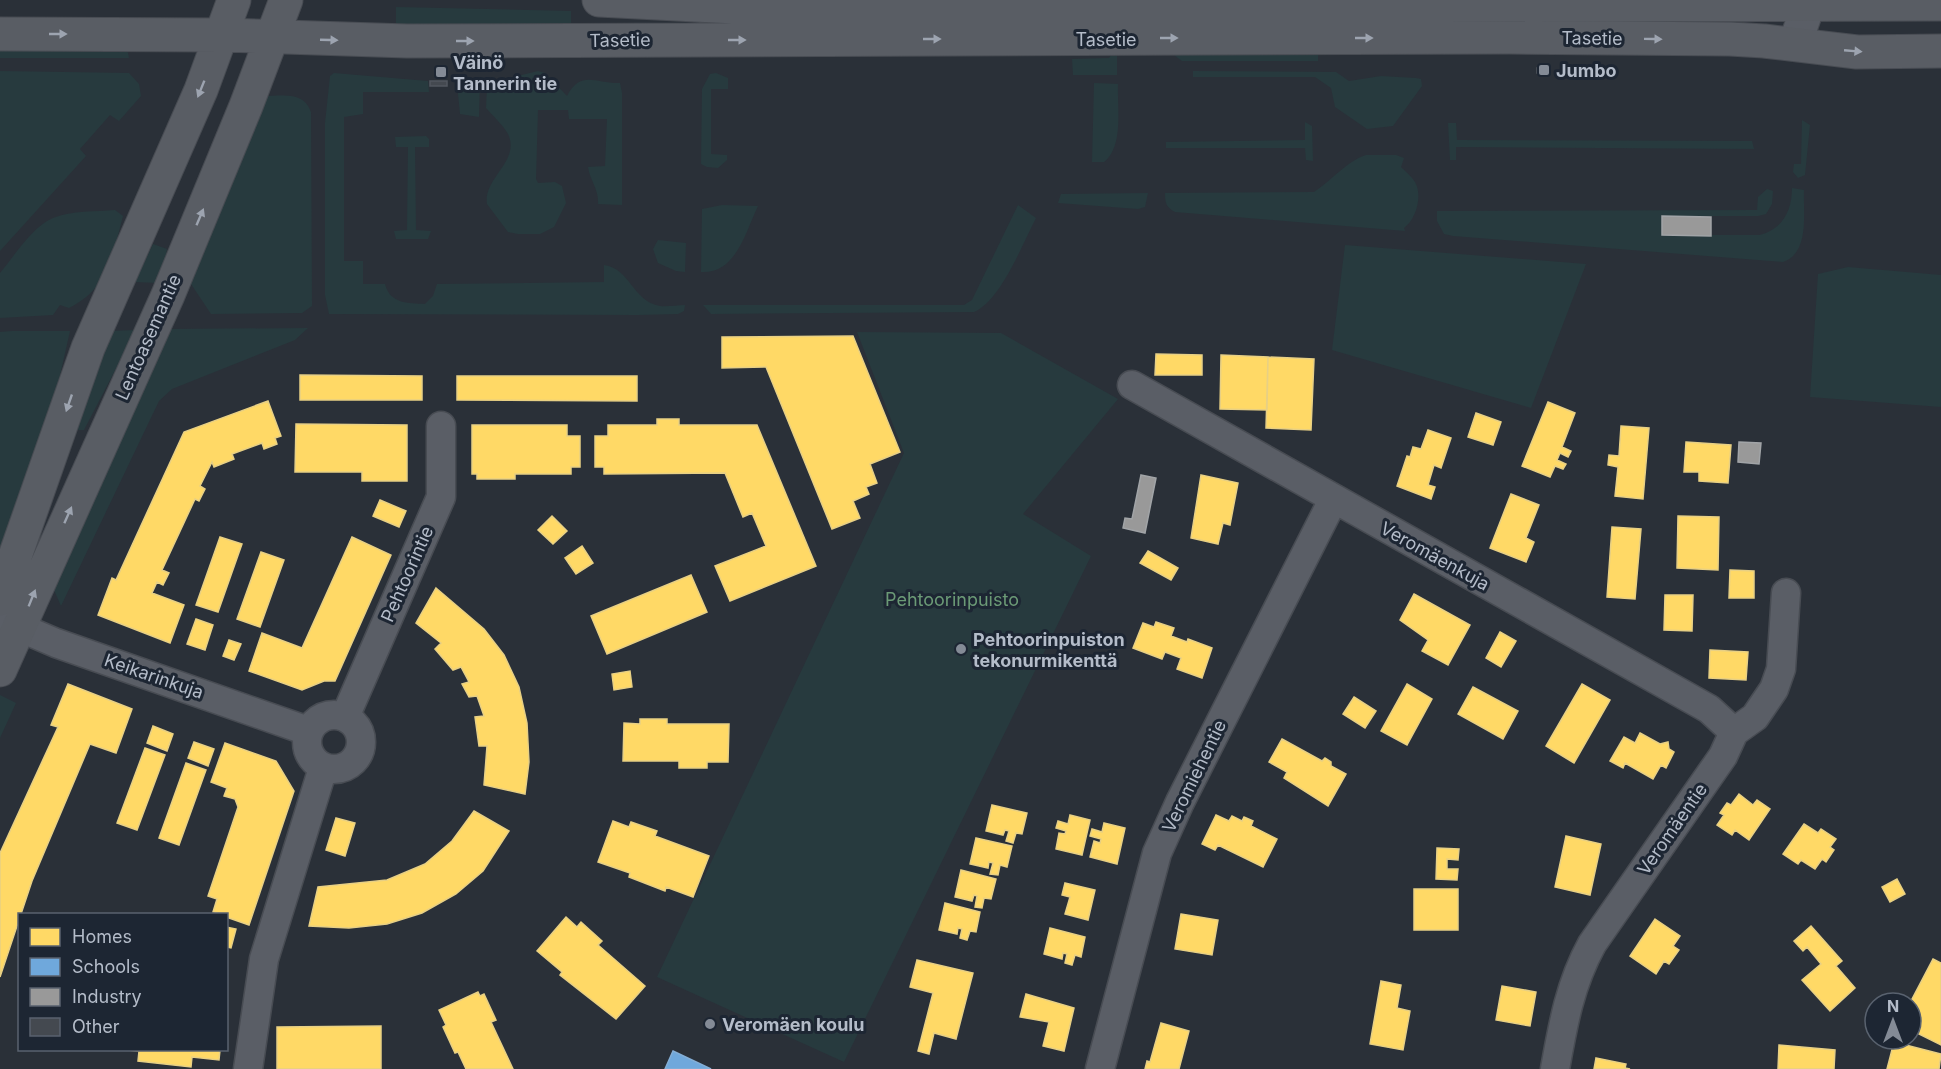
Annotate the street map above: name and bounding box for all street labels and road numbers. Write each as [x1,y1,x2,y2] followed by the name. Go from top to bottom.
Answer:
[1561,27,1623,49] street label: Tasetie
[589,29,651,51] street label: Tasetie
[1075,29,1137,50] street label: Tasetie
[111,271,185,403] street label: Lentoasemantie
[1377,517,1493,595] street label: Veromäenkuja
[377,523,437,625] street label: Pehtoorintie
[102,649,206,703] street label: Keikarinkuja
[1158,716,1230,836] street label: Veromiehentie
[1633,779,1711,879] street label: Veromäentie

